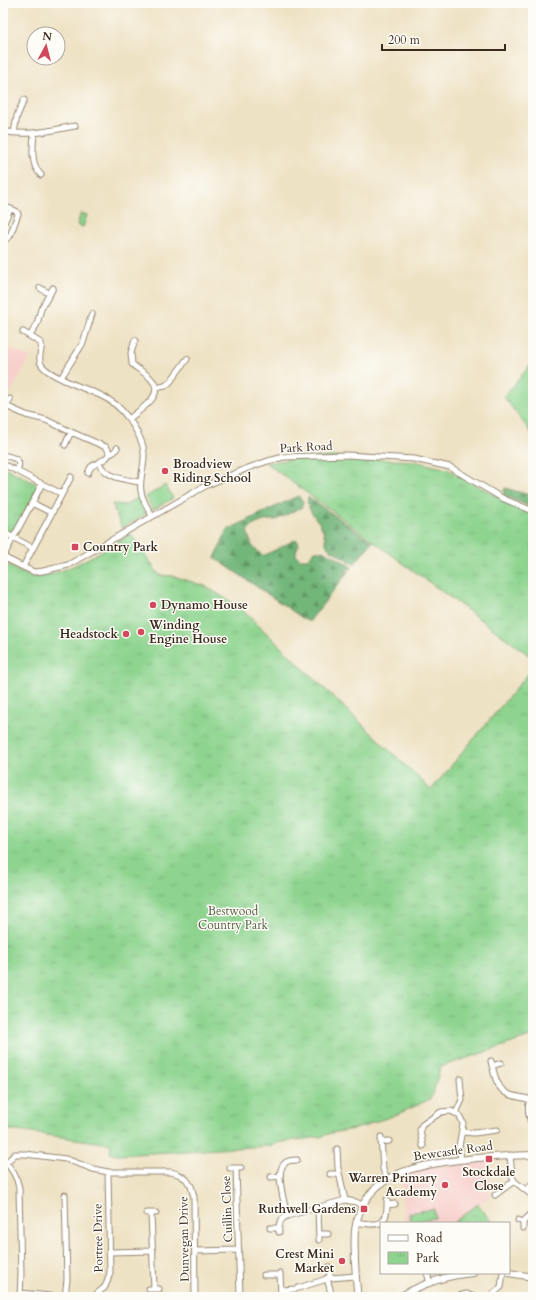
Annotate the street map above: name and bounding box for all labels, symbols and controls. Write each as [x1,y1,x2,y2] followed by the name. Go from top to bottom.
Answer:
[26,26,66,66] north arrow
[382,26,505,52] scale bar
[42,29,53,45] text: N
[388,32,421,48] text: 200 m
[279,438,333,456] street label: Park Road
[173,456,252,486] place label: Broadview Riding School
[160,466,170,476] marker: Broadview Riding School
[83,539,159,555] place label: Country Park
[70,542,80,552] marker: Country Park
[161,597,248,613] place label: Dynamo House
[148,600,158,610] marker: Dynamo House
[148,617,227,647] place label: Winding Engine House
[60,626,119,642] place label: Headstock
[136,627,146,637] marker: Winding Engine House
[121,629,131,639] marker: Headstock
[198,903,269,933] park label: Bestwood Country Park
[412,1137,494,1164] street label: Bewcastle Road
[484,1154,494,1164] marker: Stockdale Close
[462,1164,516,1194] place label: Stockdale Close
[347,1170,437,1200] place label: Warren Primary Academy
[218,1175,236,1243] street label: Cuillin Close
[440,1180,450,1190] marker: Warren Primary Academy
[175,1196,193,1282] street label: Dunvegan Drive
[258,1201,356,1217] place label: Ruthwell Gardens
[89,1203,107,1273] street label: Portree Drive
[359,1204,369,1214] marker: Ruthwell Gardens
[380,1222,510,1274] legend
[416,1230,443,1246] text: Road
[275,1246,335,1276] place label: Crest Mini Market
[416,1250,440,1266] text: Park
[337,1256,347,1266] marker: Crest Mini Market

